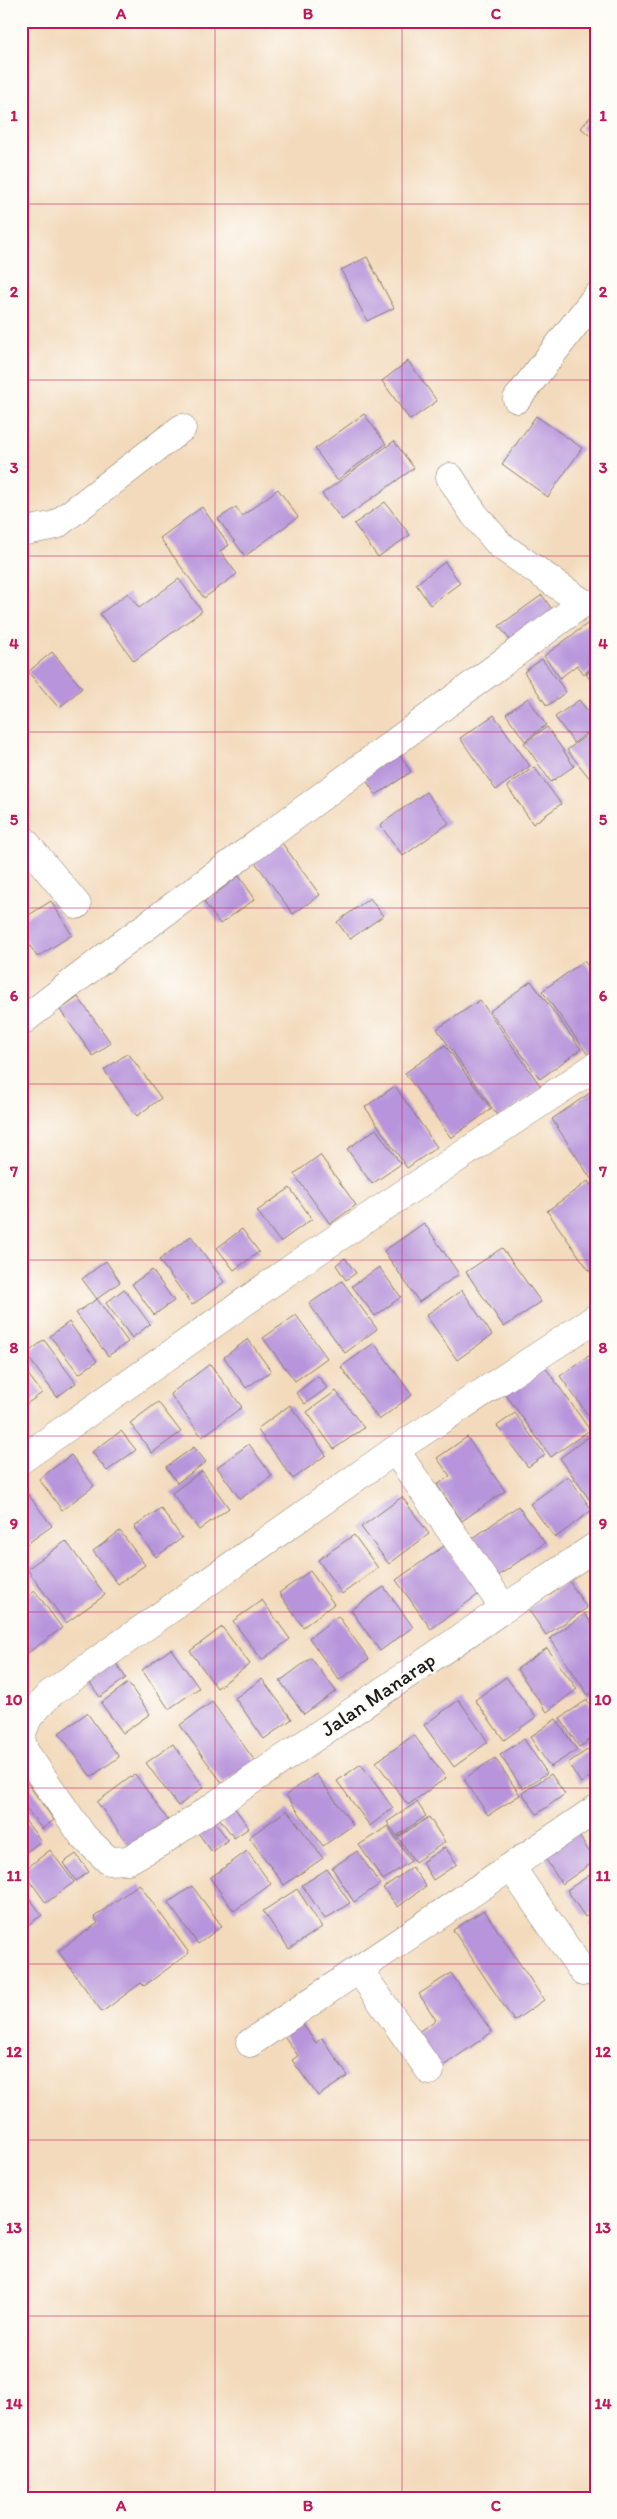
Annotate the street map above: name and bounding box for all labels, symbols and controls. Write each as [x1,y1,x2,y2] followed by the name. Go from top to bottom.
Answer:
[115,4,127,23] text: A
[303,4,314,23] text: B
[491,4,502,23] text: C
[10,106,18,125] text: 1
[599,106,607,125] text: 1
[10,282,19,301] text: 2
[599,282,608,301] text: 2
[10,458,19,477] text: 3
[599,458,608,477] text: 3
[9,634,19,653] text: 4
[598,634,608,653] text: 4
[10,810,19,829] text: 5
[599,810,608,829] text: 5
[10,986,19,1005] text: 6
[599,986,608,1005] text: 6
[9,1162,18,1181] text: 7
[598,1162,607,1181] text: 7
[10,1338,19,1357] text: 8
[599,1338,608,1357] text: 8
[10,1514,18,1533] text: 9
[599,1514,607,1533] text: 9
[316,1647,440,1741] street label: Jalan Manarap
[5,1690,23,1709] text: 10
[594,1690,612,1709] text: 10
[7,1866,22,1885] text: 11
[596,1866,611,1885] text: 11
[6,2042,23,2061] text: 12
[595,2042,612,2061] text: 12
[6,2218,22,2237] text: 13
[595,2218,611,2237] text: 13
[5,2394,23,2413] text: 14
[594,2394,612,2413] text: 14
[115,2496,127,2515] text: A
[303,2496,314,2515] text: B
[491,2496,502,2515] text: C

